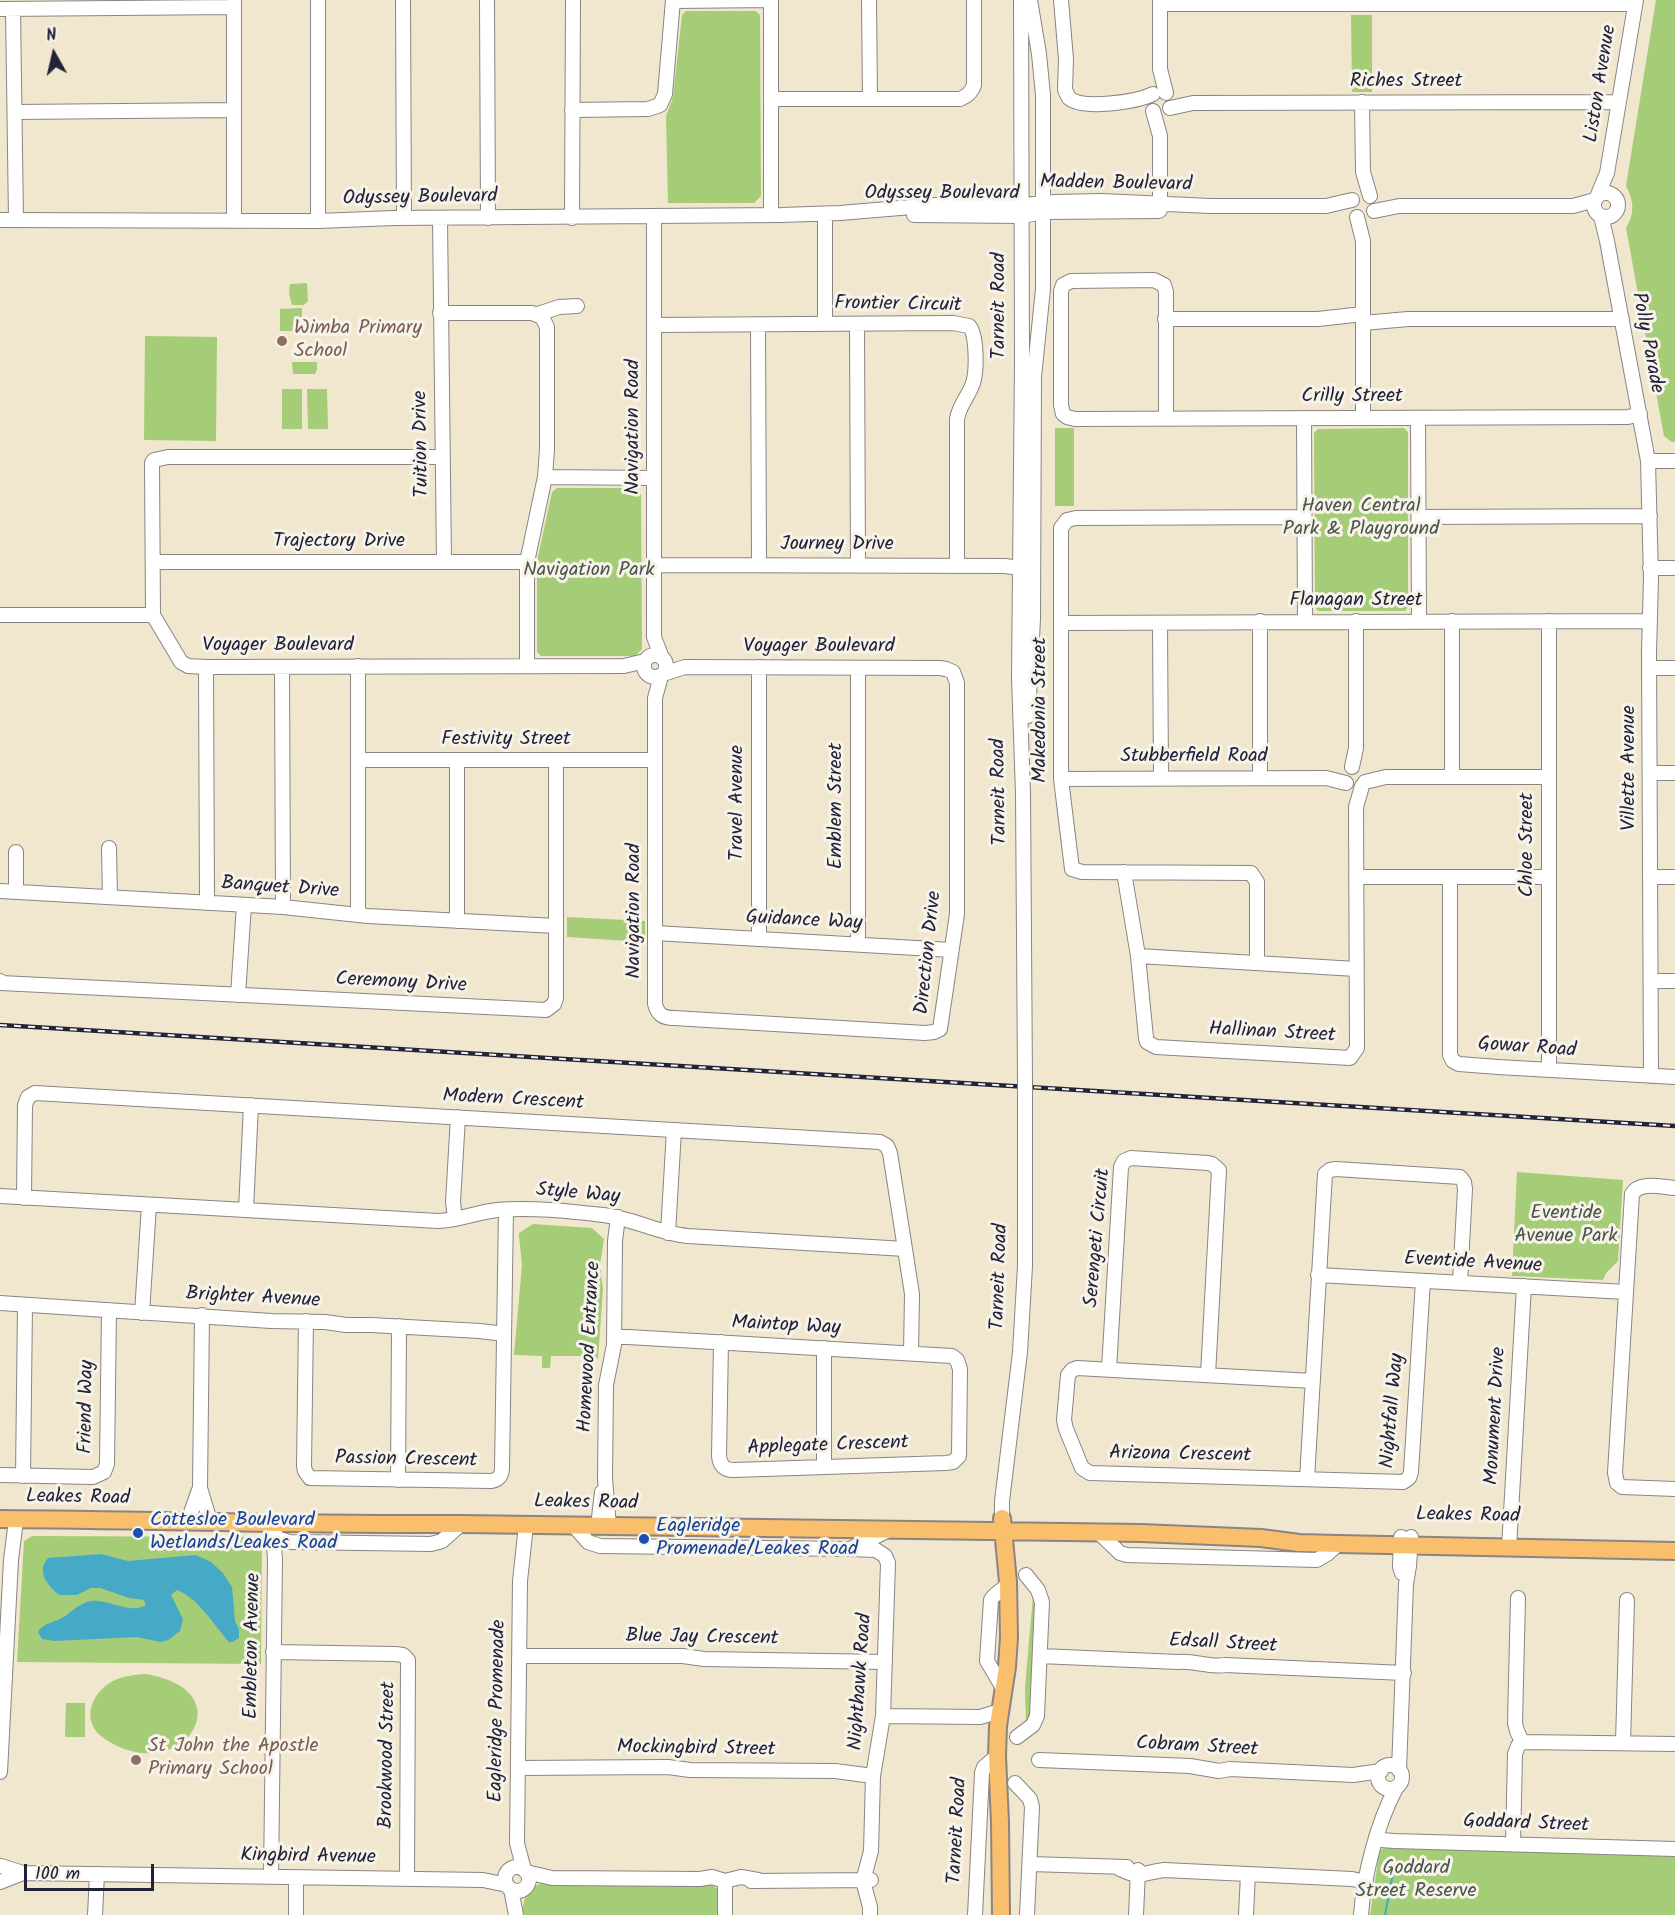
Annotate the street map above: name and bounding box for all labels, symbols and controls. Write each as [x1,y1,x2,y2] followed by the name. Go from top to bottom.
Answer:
[45,23,58,49] text: N
[24,24,84,84] north arrow
[1581,24,1623,144] street label: Liston Avenue
[1350,71,1462,95] street label: Riches Street
[1040,172,1192,198] street label: Madden Boulevard
[865,183,1019,207] street label: Odyssey Boulevard
[342,186,498,212] street label: Odyssey Boulevard
[989,253,1013,359] street label: Tarneit Road
[1624,290,1668,396] street label: Polly Parade
[834,293,962,319] street label: Frontier Circuit
[294,318,422,365] place label: Wimba Primary School
[275,334,289,348] marker: Wimba Primary School
[623,359,647,495] street label: Navigation Road
[1301,386,1403,410] street label: Crilly Street
[410,390,436,498] street label: Tuition Drive
[1283,496,1439,543] park label: Haven Central Park & Playground
[273,531,405,555] street label: Trajectory Drive
[780,534,894,558] street label: Journey Drive
[523,560,655,584] park label: Navigation Park
[1289,590,1423,614] street label: Flanagan Street
[202,635,354,659] street label: Voyager Boulevard
[743,636,895,660] street label: Voyager Boulevard
[1030,637,1054,783] street label: Makedonia Street
[1619,705,1643,831] street label: Villette Avenue
[441,729,571,753] street label: Festivity Street
[988,738,1014,846] street label: Tarneit Road
[826,743,850,869] street label: Emblem Street
[727,745,751,861] street label: Travel Avenue
[1120,746,1268,770] street label: Stubberfield Road
[1517,793,1541,897] street label: Chloe Street
[624,843,648,979] street label: Navigation Road
[220,873,340,905] street label: Banquet Drive
[912,890,948,1016] street label: Direction Drive
[745,907,863,937] street label: Guidance Way
[335,969,467,999] street label: Ceremony Drive
[1208,1019,1336,1049] street label: Hallinan Street
[1477,1034,1577,1064] street label: Gowar Road
[442,1085,584,1117] street label: Modern Crescent
[1081,1168,1117,1308] street label: Serengeti Circuit
[535,1179,621,1211] street label: Style Way
[1514,1203,1618,1250] park label: Eventide Avenue Park
[987,1223,1015,1331] street label: Tarneit Road
[1403,1248,1543,1280] street label: Eventide Avenue
[575,1261,607,1433] street label: Homewood Entrance
[185,1283,321,1315] street label: Brighter Avenue
[731,1312,841,1342] street label: Maintop Way
[1481,1346,1513,1486] street label: Monument Drive
[1377,1352,1411,1470] street label: Nightfall Way
[75,1360,101,1454] street label: Friend Way
[747,1432,909,1462] street label: Applegate Crescent
[1109,1443,1251,1469] street label: Arizona Crescent
[335,1448,477,1474] street label: Passion Crescent
[26,1486,130,1512] street label: Leakes Road
[534,1491,638,1517] street label: Leakes Road
[1416,1504,1520,1530] street label: Leakes Road
[150,1510,337,1557] place label: Cottesloe Boulevard Wetlands/Leakes Road
[656,1516,858,1563] place label: Eagleridge Promenade/Leakes Road
[131,1526,145,1540] marker: Cottesloe Boulevard Wetlands/Leakes Road
[637,1532,651,1546] marker: Eagleridge Promenade/Leakes Road
[241,1573,267,1719] street label: Embleton Avenue
[845,1613,879,1751] street label: Nighthawk Road
[485,1619,513,1803] street label: Eagleridge Promenade
[625,1626,779,1652] street label: Blue Jay Crescent
[1168,1630,1278,1660] street label: Edsall Street
[376,1681,402,1829] street label: Brookwood Street
[1135,1733,1259,1763] street label: Cobram Street
[148,1736,319,1783] place label: St John the Apostle Primary School
[616,1737,776,1763] street label: Mockingbird Street
[129,1753,143,1767] marker: St John the Apostle Primary School
[944,1777,974,1885] street label: Tarneit Road
[1463,1811,1589,1839] street label: Goddard Street
[240,1845,376,1871] street label: Kingbird Avenue
[27,1852,158,1890] scale bar
[1356,1858,1476,1905] park label: Goddard Street Reserve
[35,1860,80,1889] text: 100 m

